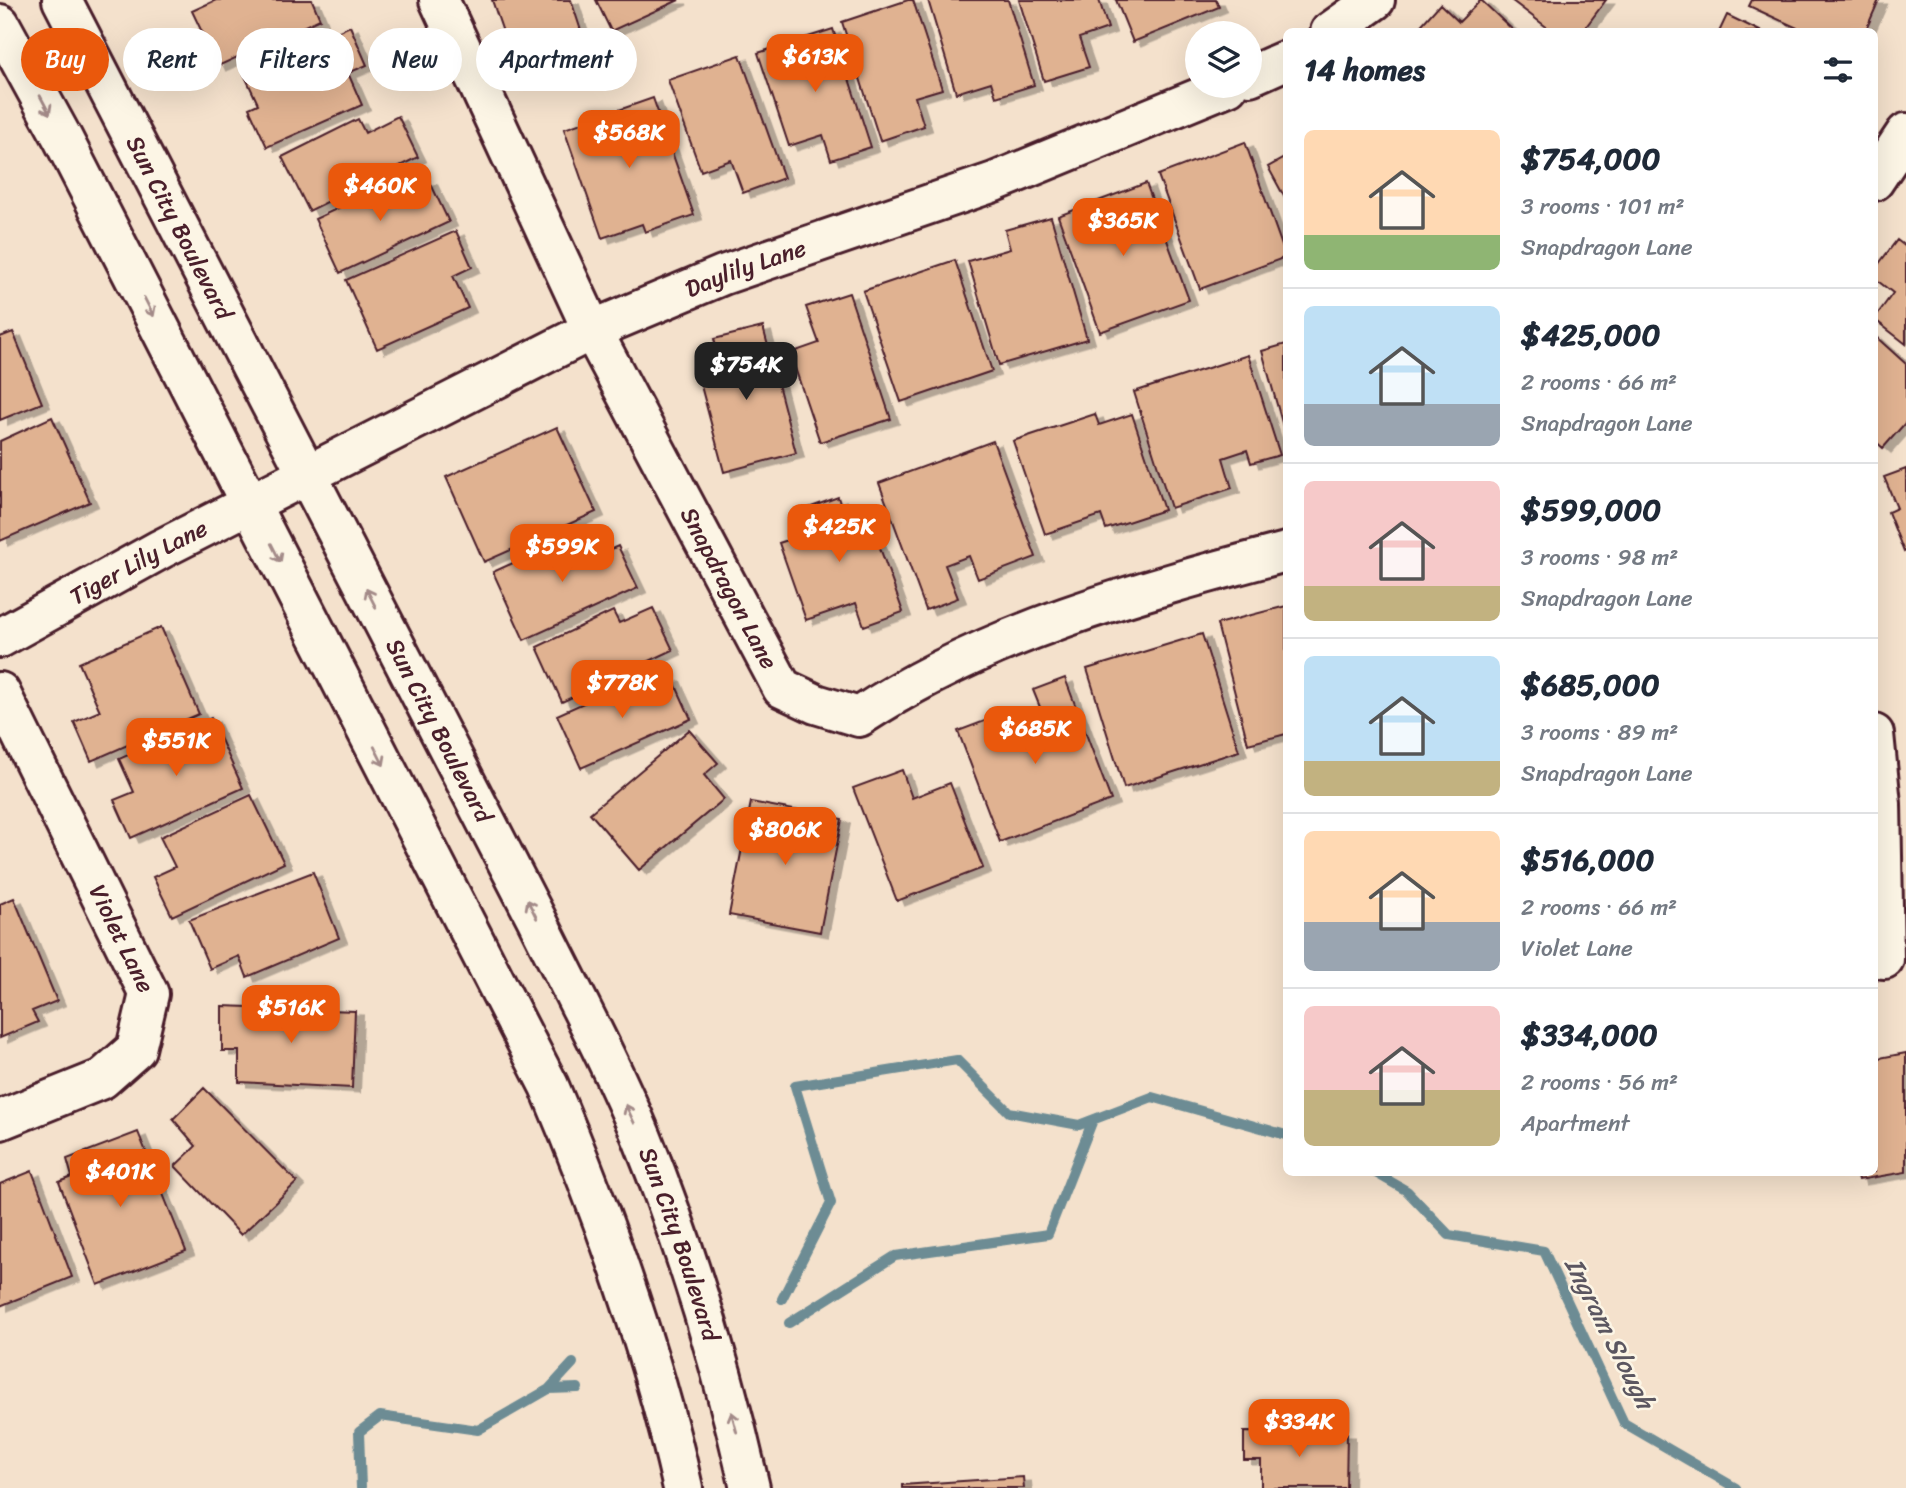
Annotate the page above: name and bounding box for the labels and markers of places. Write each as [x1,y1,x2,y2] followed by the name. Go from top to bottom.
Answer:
[766,34,864,94] pin: $613K
[580,110,678,170] pin: $568K
[331,164,429,223] pin: $460K
[1074,198,1172,258] pin: $365K
[697,342,795,402] pin: $754K
[790,504,888,564] pin: $425K
[513,524,611,584] pin: $599K
[573,660,671,720] pin: $778K
[986,706,1084,766] pin: $685K
[127,718,225,778] pin: $551K
[736,808,834,867] pin: $806K
[242,986,340,1045] pin: $516K
[71,1150,169,1209] pin: $401K
[1250,1400,1348,1459] pin: $334K

